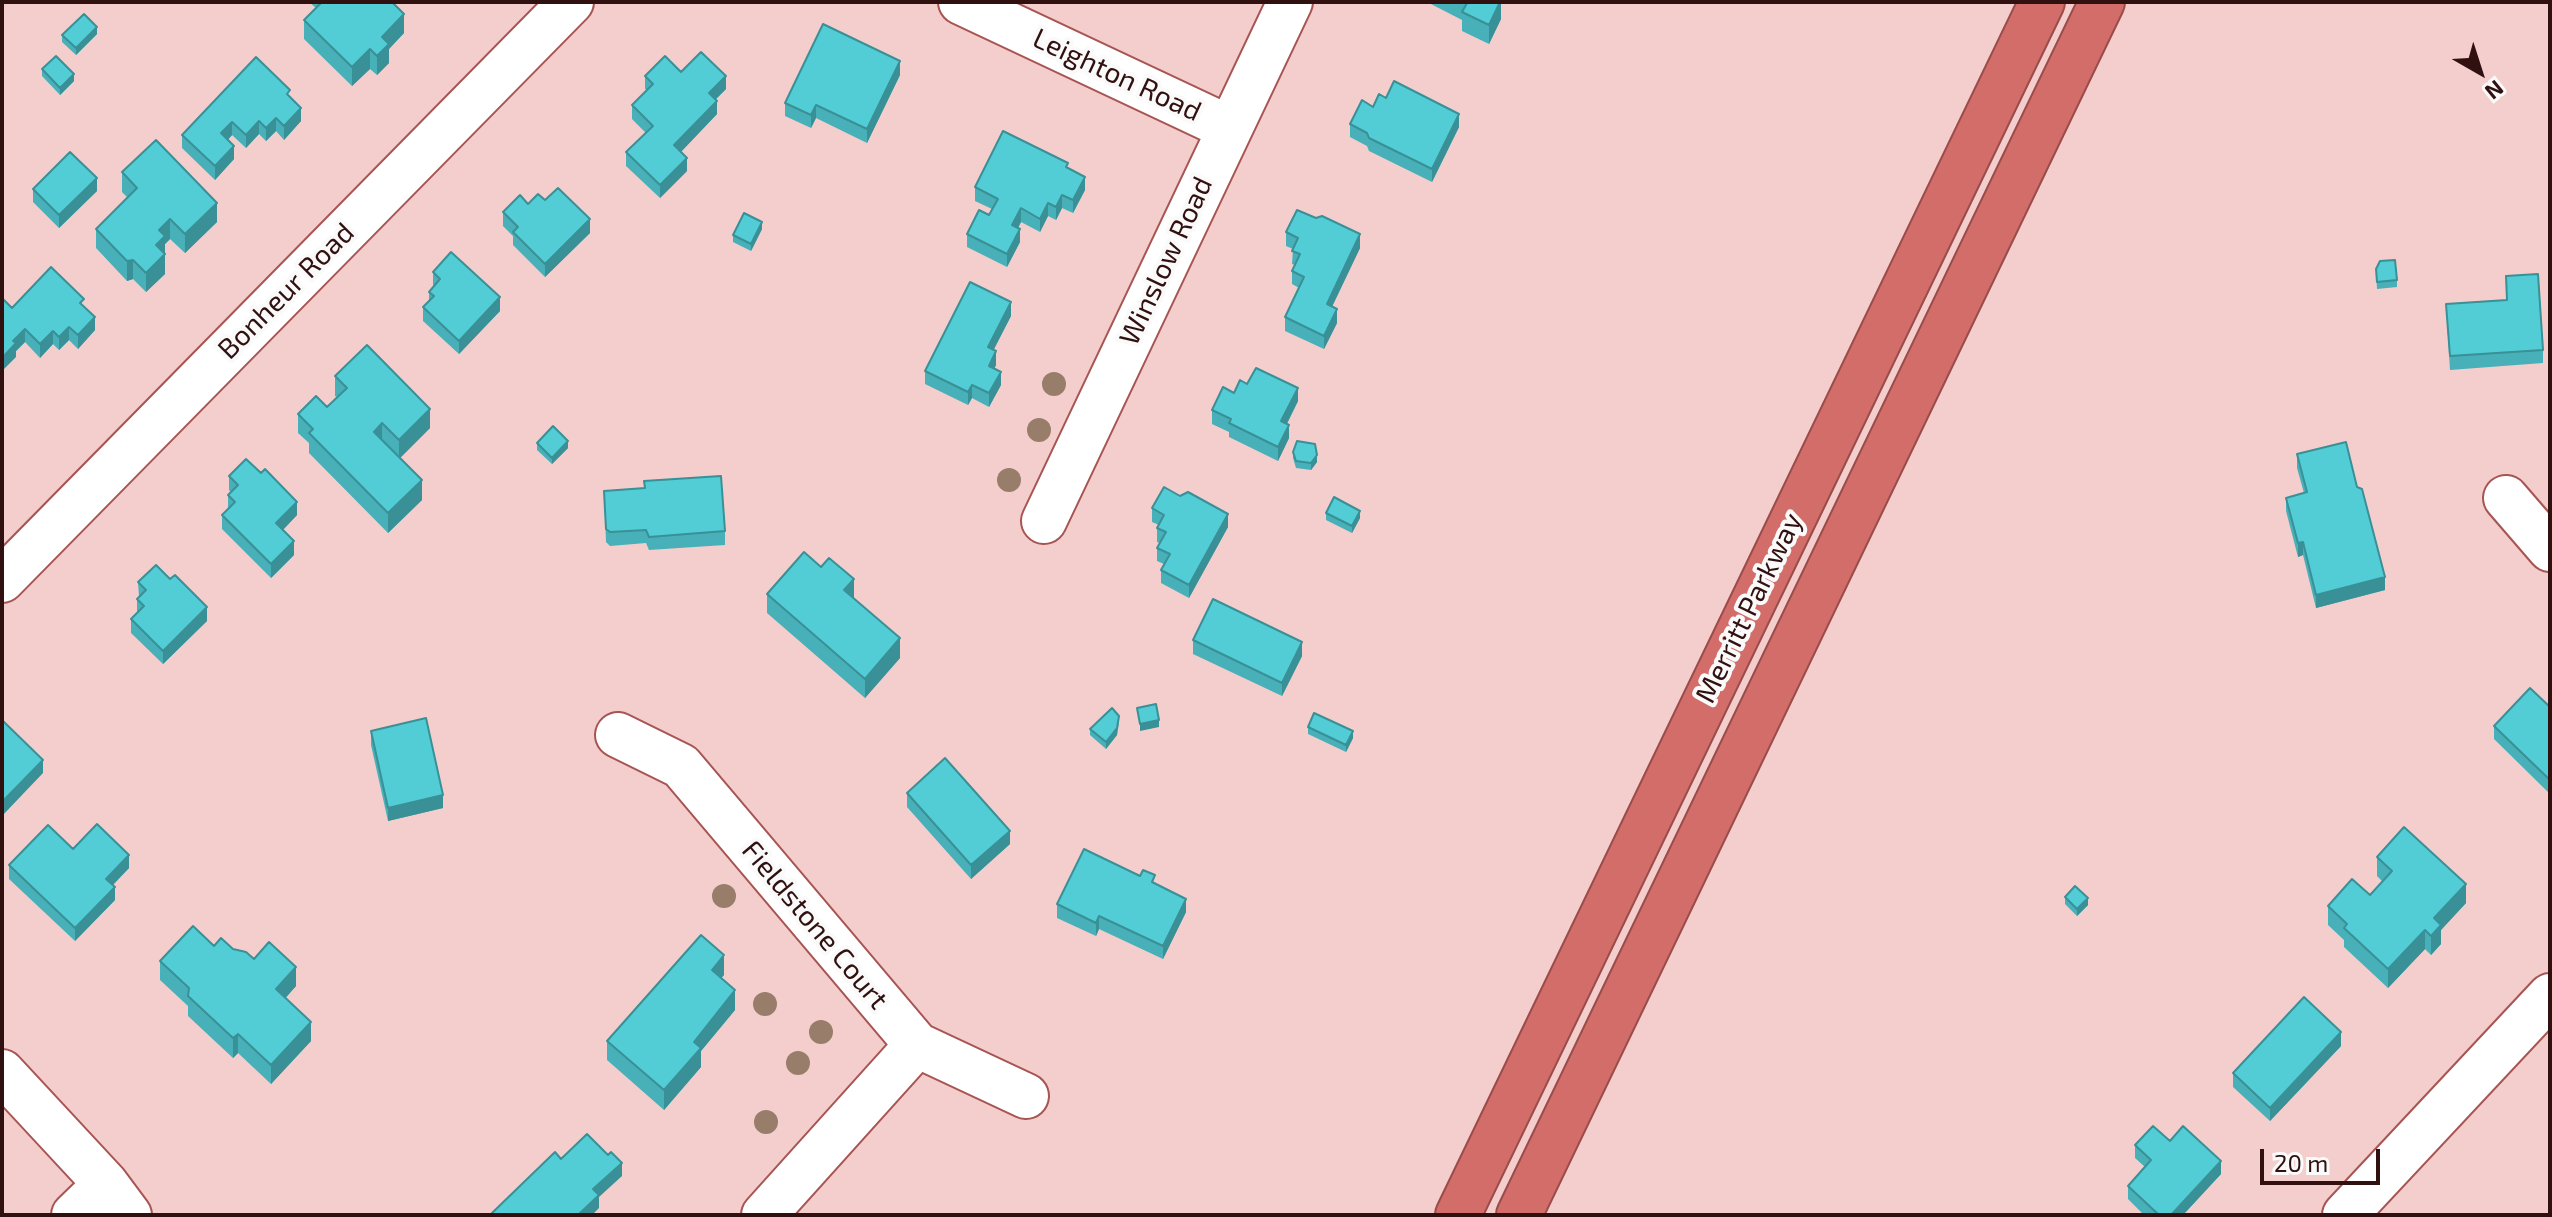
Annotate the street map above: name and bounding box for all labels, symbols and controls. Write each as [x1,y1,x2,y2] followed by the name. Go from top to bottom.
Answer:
[1028,21,1206,129] street label: Leighton Road
[2440,32,2520,112] north arrow
[2481,76,2509,106] text: N
[1112,171,1220,351] street label: Winslow Road
[211,216,361,366] street label: Bonheur Road
[1689,508,1809,708] street label: Merritt Parkway
[735,834,895,1016] street label: Fieldstone Court
[2264,1133,2384,1183] scale bar
[2274,1148,2328,1177] text: 20 m

